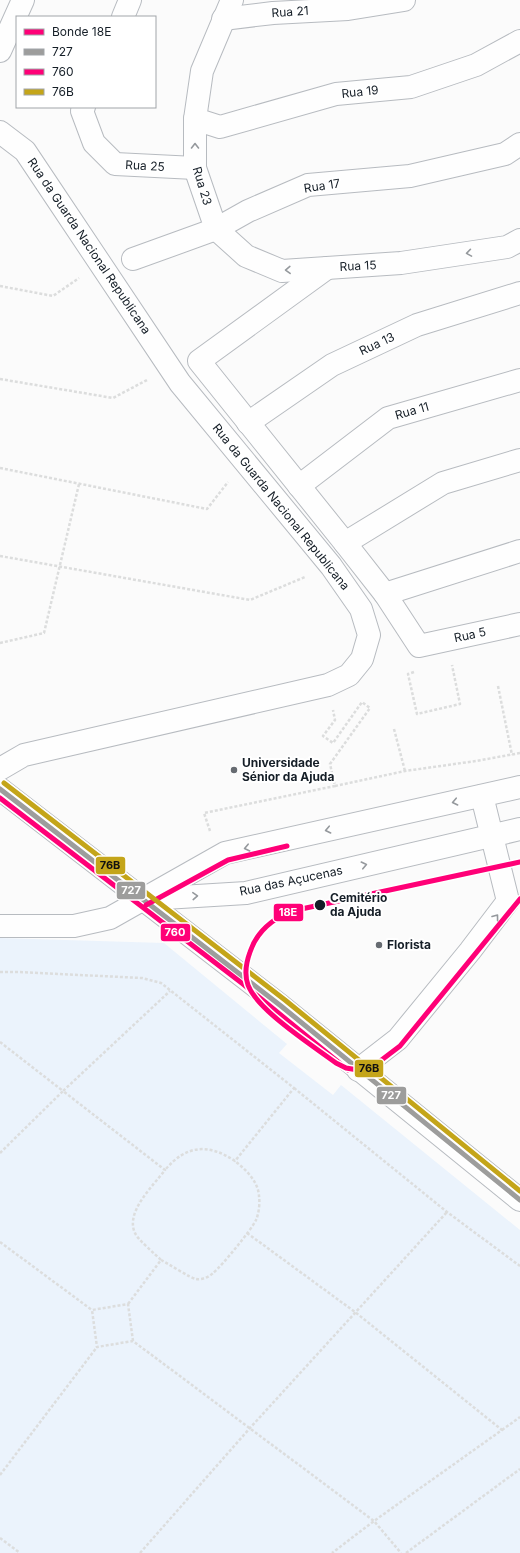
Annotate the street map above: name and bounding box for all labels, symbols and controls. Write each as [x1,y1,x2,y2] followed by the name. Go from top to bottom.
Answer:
[271,3,309,20] street label: Rua 21
[16,16,156,108] legend
[52,24,111,39] text: Bonde 18E
[52,44,73,59] text: 727
[52,64,74,79] text: 760
[341,82,379,101] street label: Rua 19
[52,84,74,99] text: 76B
[191,143,199,149] one-way arrow
[25,155,154,337] street label: Rua da Guarda Nacional Republicana
[125,157,165,174] street label: Rua 25
[190,165,215,207] street label: Rua 23
[303,175,341,196] street label: Rua 17
[466,248,472,257] one-way arrow
[339,257,377,274] street label: Rua 15
[285,266,291,274] one-way arrow
[357,329,397,358] street label: Rua 13
[393,399,431,423] street label: Rua 11
[210,421,353,593] street label: Rua da Guarda Nacional Republicana
[453,624,487,645] street label: Rua 5
[242,755,334,784] place label: Universidade Sénior da Ajuda
[229,765,239,775] marker: Universidade Sénior da Ajuda
[451,798,458,806] one-way arrow
[325,825,331,833] one-way arrow
[244,843,250,851] one-way arrow
[95,856,126,875] line badge: 76B
[100,858,120,872] text: 76B
[238,862,344,899] street label: Rua das Açucenas
[361,862,367,870] one-way arrow
[116,881,146,900] line badge: 727
[121,883,141,897] text: 727
[330,890,387,919] place label: Cemitério da Ajuda
[192,891,198,900] one-way arrow
[313,898,327,912] marker: Cemitério da Ajuda
[273,903,304,922] line badge: 18E
[279,905,298,919] text: 18E
[491,914,498,921] one-way arrow
[160,923,191,942] line badge: 760
[165,925,185,939] text: 760
[387,937,431,952] place label: Florista
[374,940,384,950] marker: Florista
[354,1059,384,1078] line badge: 76B
[359,1061,379,1075] text: 76B
[376,1086,407,1105] line badge: 727
[381,1088,401,1102] text: 727

